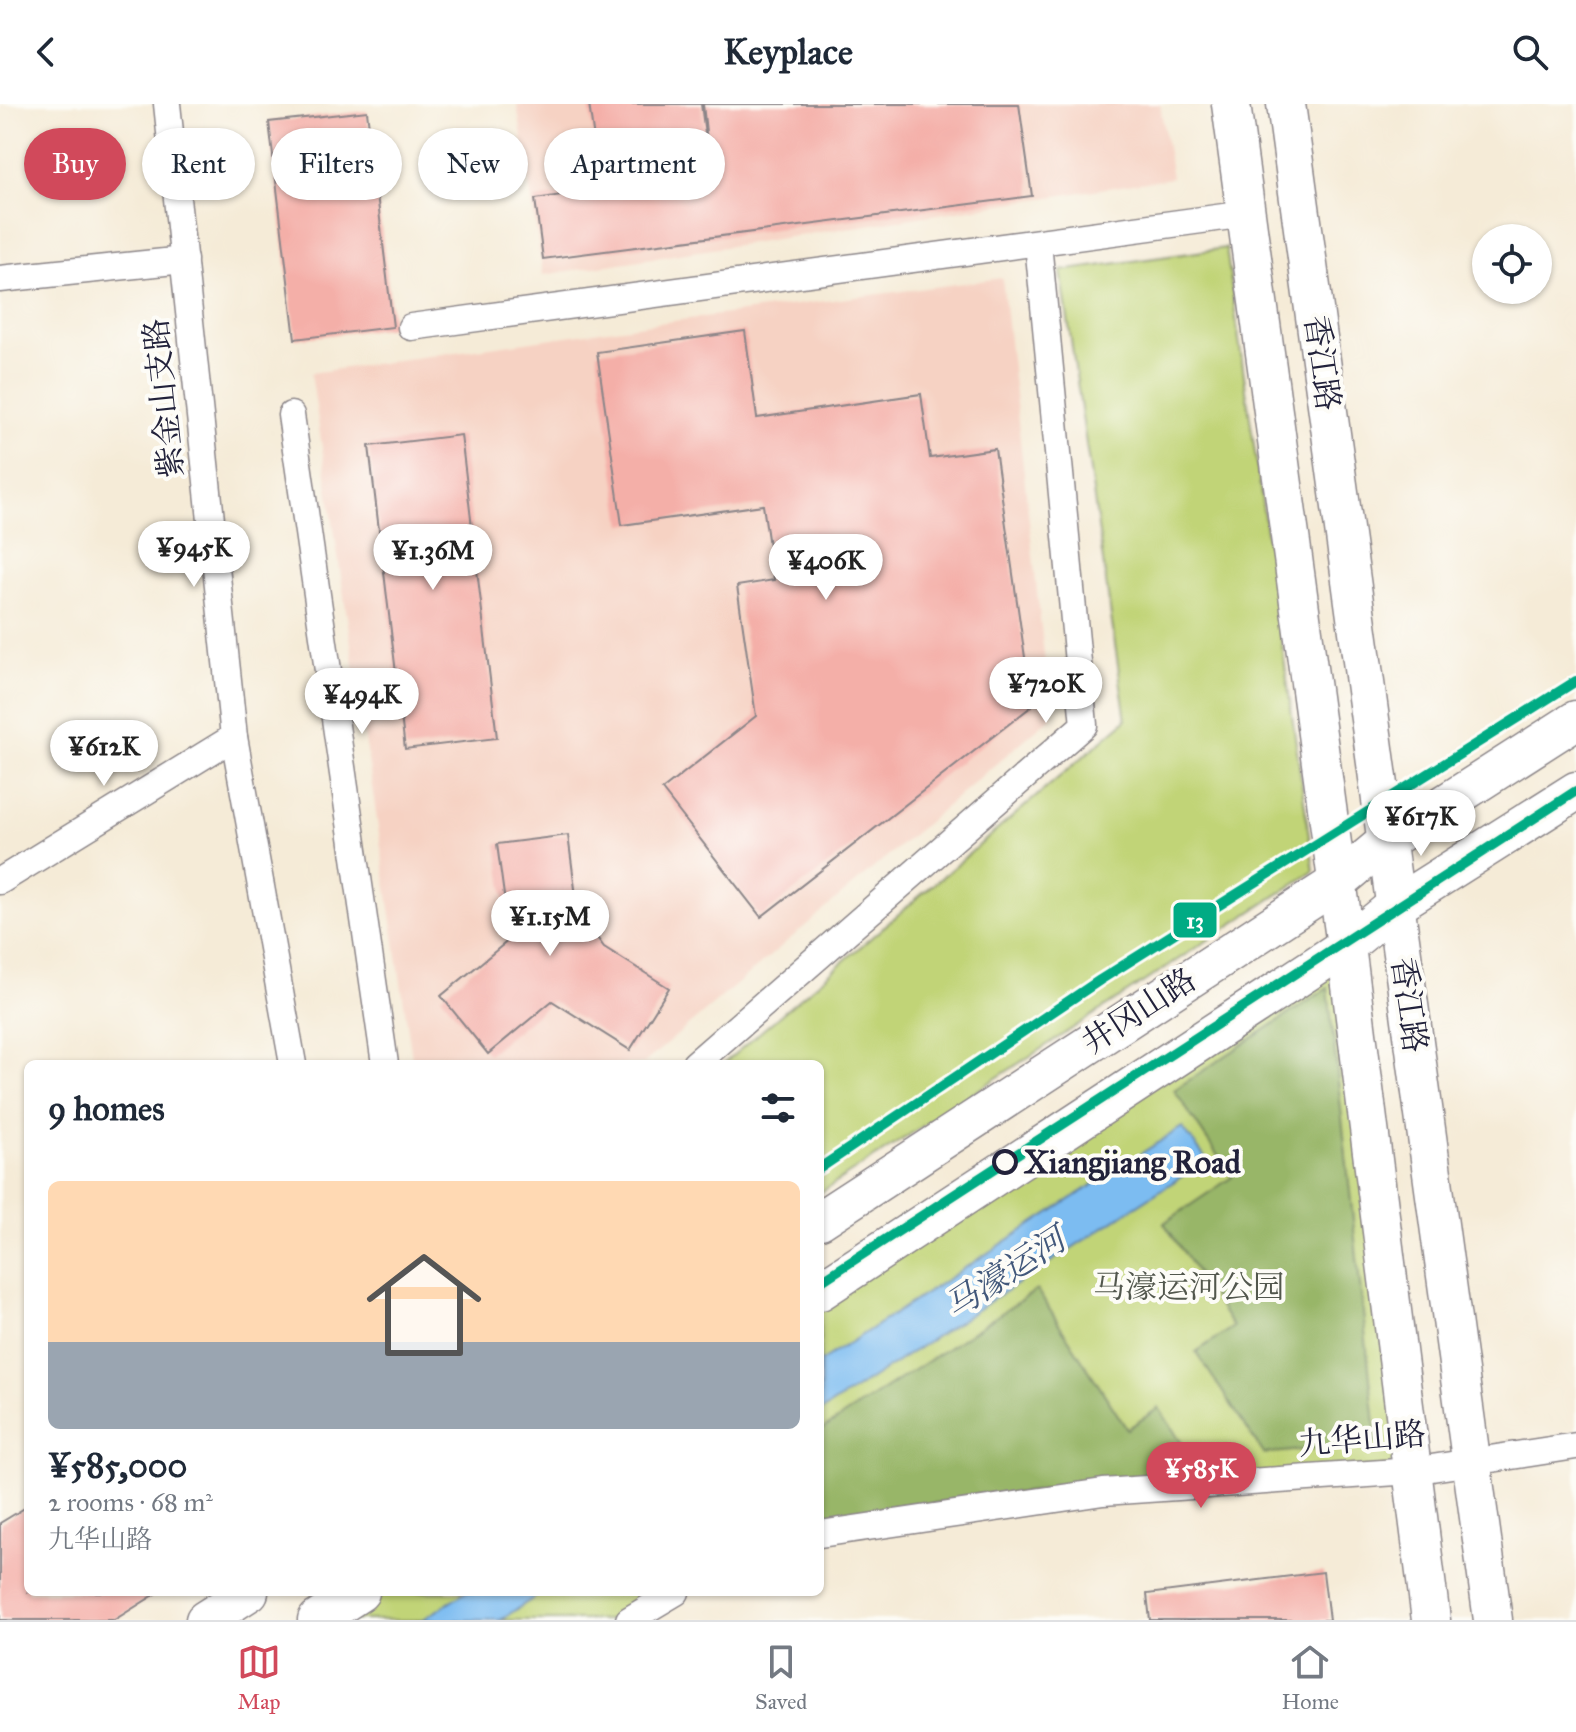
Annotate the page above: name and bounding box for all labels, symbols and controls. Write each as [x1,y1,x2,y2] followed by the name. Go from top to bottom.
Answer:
[24,30,68,74] icon: back
[723,30,853,74] text: Keyplace
[1508,30,1552,74] icon: search
[24,128,126,200] chip: Buy
[142,128,255,200] chip: Rent
[271,128,402,200] chip: Filters
[418,128,528,200] chip: New
[544,128,725,200] chip: Apartment
[1472,224,1552,304] map controls
[1472,224,1552,304] button: locate
[1296,313,1348,413] street label: 香江路
[136,316,192,480] street label: 紫金山支路
[138,521,250,589] pin: ¥945K
[368,524,498,592] pin: ¥1.36M
[156,531,232,563] text: ¥945K
[391,534,475,566] text: ¥1.36M
[770,534,882,602] pin: ¥406K
[787,544,865,576] text: ¥406K
[990,657,1102,725] pin: ¥720K
[1007,667,1085,699] text: ¥720K
[306,668,418,736] pin: ¥494K
[323,678,401,710] text: ¥494K
[48,720,160,788] pin: ¥612K
[68,730,140,762] text: ¥612K
[1365,790,1477,858] pin: ¥617K
[1385,800,1457,832] text: ¥617K
[485,890,615,958] pin: ¥1.15M
[509,900,591,932] text: ¥1.15M
[1172,901,1218,939] line badge: 13
[1186,907,1204,934] text: 13
[1383,955,1435,1055] street label: 香江路
[1075,960,1203,1062] street label: 井冈山路
[756,1086,800,1130] icon: filters
[48,1088,165,1129] text: 9 homes
[1023,1143,1242,1182] place label: Xiangjiang Road
[993,1150,1017,1174] marker: Xiangjiang Road
[937,1216,1078,1327] water label: 马濠运河
[352,1233,496,1377] icon: home
[1093,1268,1285,1307] park label: 马濠运河公园
[1297,1414,1427,1464] street label: 九华山路
[1145,1442,1257,1510] pin: ¥585K
[48,1445,187,1486] text: ¥585,000
[1164,1452,1238,1484] text: ¥585K
[48,1486,213,1518] text: 2 rooms · 68 m²
[48,1523,152,1555] text: 九华山路
[237,1640,281,1715] tab: Map
[755,1640,807,1715] tab: Saved
[1281,1640,1339,1715] tab: Home

